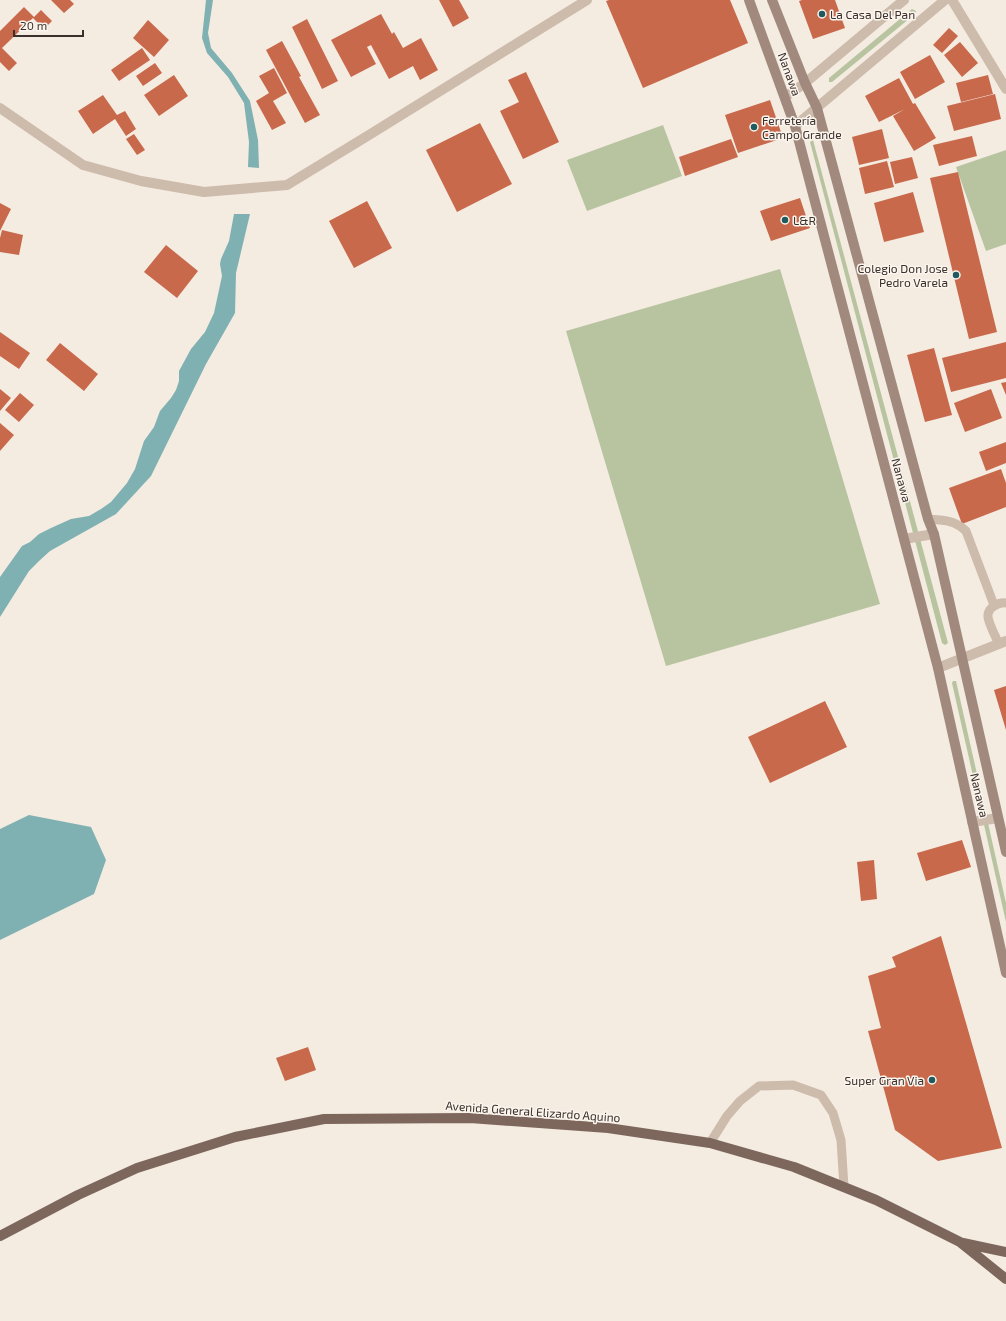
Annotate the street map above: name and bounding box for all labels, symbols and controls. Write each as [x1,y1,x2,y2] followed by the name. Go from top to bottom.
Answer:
[830,7,915,21] place label: La Casa Del Pan
[817,9,827,19] marker: La Casa Del Pan
[14,12,83,38] scale bar
[20,18,47,32] text: 20 m
[776,50,804,98] street label: Nanawa
[762,113,842,141] place label: Ferretería Campo Grande
[749,122,759,132] marker: Ferretería Campo Grande
[793,213,816,227] place label: L&R
[780,215,790,225] marker: L&R
[858,261,948,289] place label: Colegio Don Jose Pedro Varela
[951,270,961,280] marker: Colegio Don Jose Pedro Varela
[889,456,915,504] street label: Nanawa
[968,771,992,819] street label: Nanawa
[845,1073,924,1087] place label: Super Gran Via
[927,1075,937,1085] marker: Super Gran Via
[445,1098,621,1124] street label: Avenida General Elizardo Aquino

